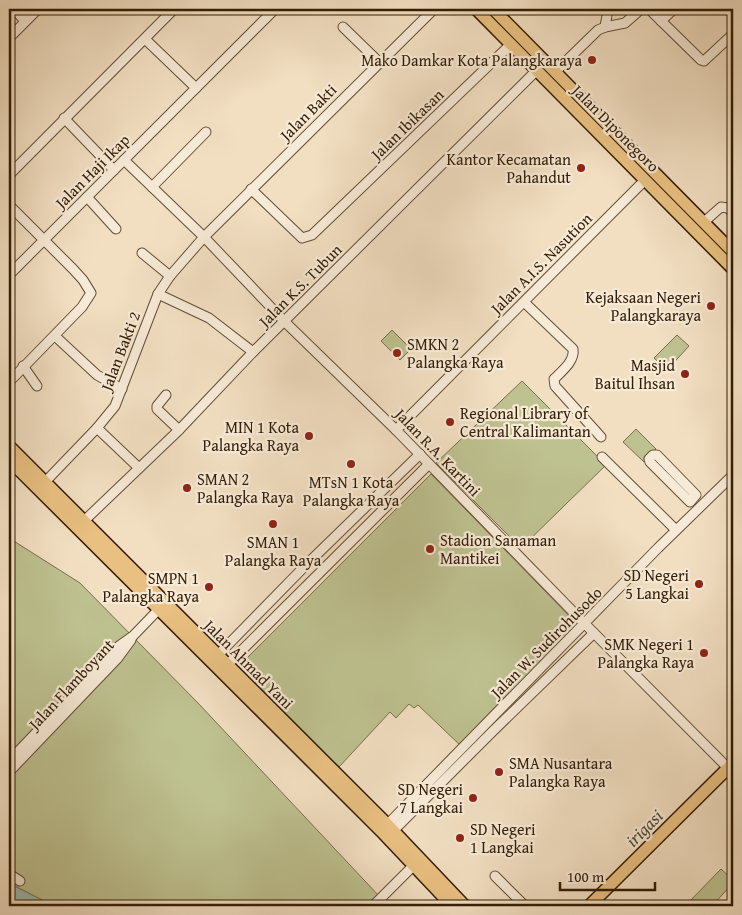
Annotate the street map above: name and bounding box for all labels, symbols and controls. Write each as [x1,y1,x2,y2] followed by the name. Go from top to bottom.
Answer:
[361,48,582,72] place label: Mako Damkar Kota Palangkaraya
[586,54,598,66] marker: Mako Damkar Kota Palangkaraya
[565,77,665,177] street label: Jalan Diponegoro
[273,78,342,147] street label: Jalan Bakti
[364,83,449,166] street label: Jalan Ibikasan
[48,128,135,215] street label: Jalan Haji Ikap
[447,147,571,189] place label: Kantor Kecamatan Pahandut
[575,162,587,174] marker: Kantor Kecamatan Pahandut
[483,207,597,321] street label: Jalan A.I.S. Nasution
[251,238,347,334] street label: Jalan K.S. Tubun
[586,285,702,327] place label: Kejaksaan Negeri Palangkaraya
[705,300,717,312] marker: Kejaksaan Negeri Palangkaraya
[93,308,146,396] street label: Jalan Bakti 2
[407,332,504,374] place label: SMKN 2 Palangka Raya
[391,347,403,359] marker: SMKN 2 Palangka Raya
[595,353,675,395] place label: Masjid Baitul Ihsan
[679,368,691,380] marker: Masjid Baitul Ihsan
[388,401,487,502] street label: Jalan R.A. Kartini
[460,401,591,443] place label: Regional Library of Central Kalimantan
[203,415,299,457] place label: MIN 1 Kota Palangka Raya
[444,416,456,428] marker: Regional Library of Central Kalimantan
[303,430,315,442] marker: MIN 1 Kota Palangka Raya
[345,458,357,470] marker: MTsN 1 Kota Palangka Raya
[197,467,294,509] place label: SMAN 2 Palangka Raya
[303,470,400,512] place label: MTsN 1 Kota Palangka Raya
[181,482,193,494] marker: SMAN 2 Palangka Raya
[267,518,279,530] marker: SMAN 1 Palangka Raya
[440,528,556,570] place label: Stadion Sanaman Mantikei
[225,530,322,572] place label: SMAN 1 Palangka Raya
[424,543,436,555] marker: Stadion Sanaman Mantikei
[623,563,690,605] place label: SD Negeri 5 Langkai
[103,566,199,608] place label: SMPN 1 Palangka Raya
[693,578,705,590] marker: SD Negeri 5 Langkai
[203,581,215,593] marker: SMPN 1 Palangka Raya
[483,581,607,705] street label: Jalan W. Sudirohusodo
[197,612,300,715] street label: Jalan Ahmad Yani
[598,632,694,674] place label: SMK Negeri 1 Palangka Raya
[21,633,120,736] street label: Jalan Flamboyant
[698,647,710,659] marker: SMK Negeri 1 Palangka Raya
[509,751,613,793] place label: SMA Nusantara Palangka Raya
[493,766,505,778] marker: SMA Nusantara Palangka Raya
[397,777,464,819] place label: SD Negeri 7 Langkai
[467,792,479,804] marker: SD Negeri 7 Langkai
[619,803,669,853] water label: irigasi
[470,817,536,859] place label: SD Negeri 1 Langkai
[454,832,466,844] marker: SD Negeri 1 Langkai
[560,860,654,892] scale bar
[567,866,605,887] text: 100 m

